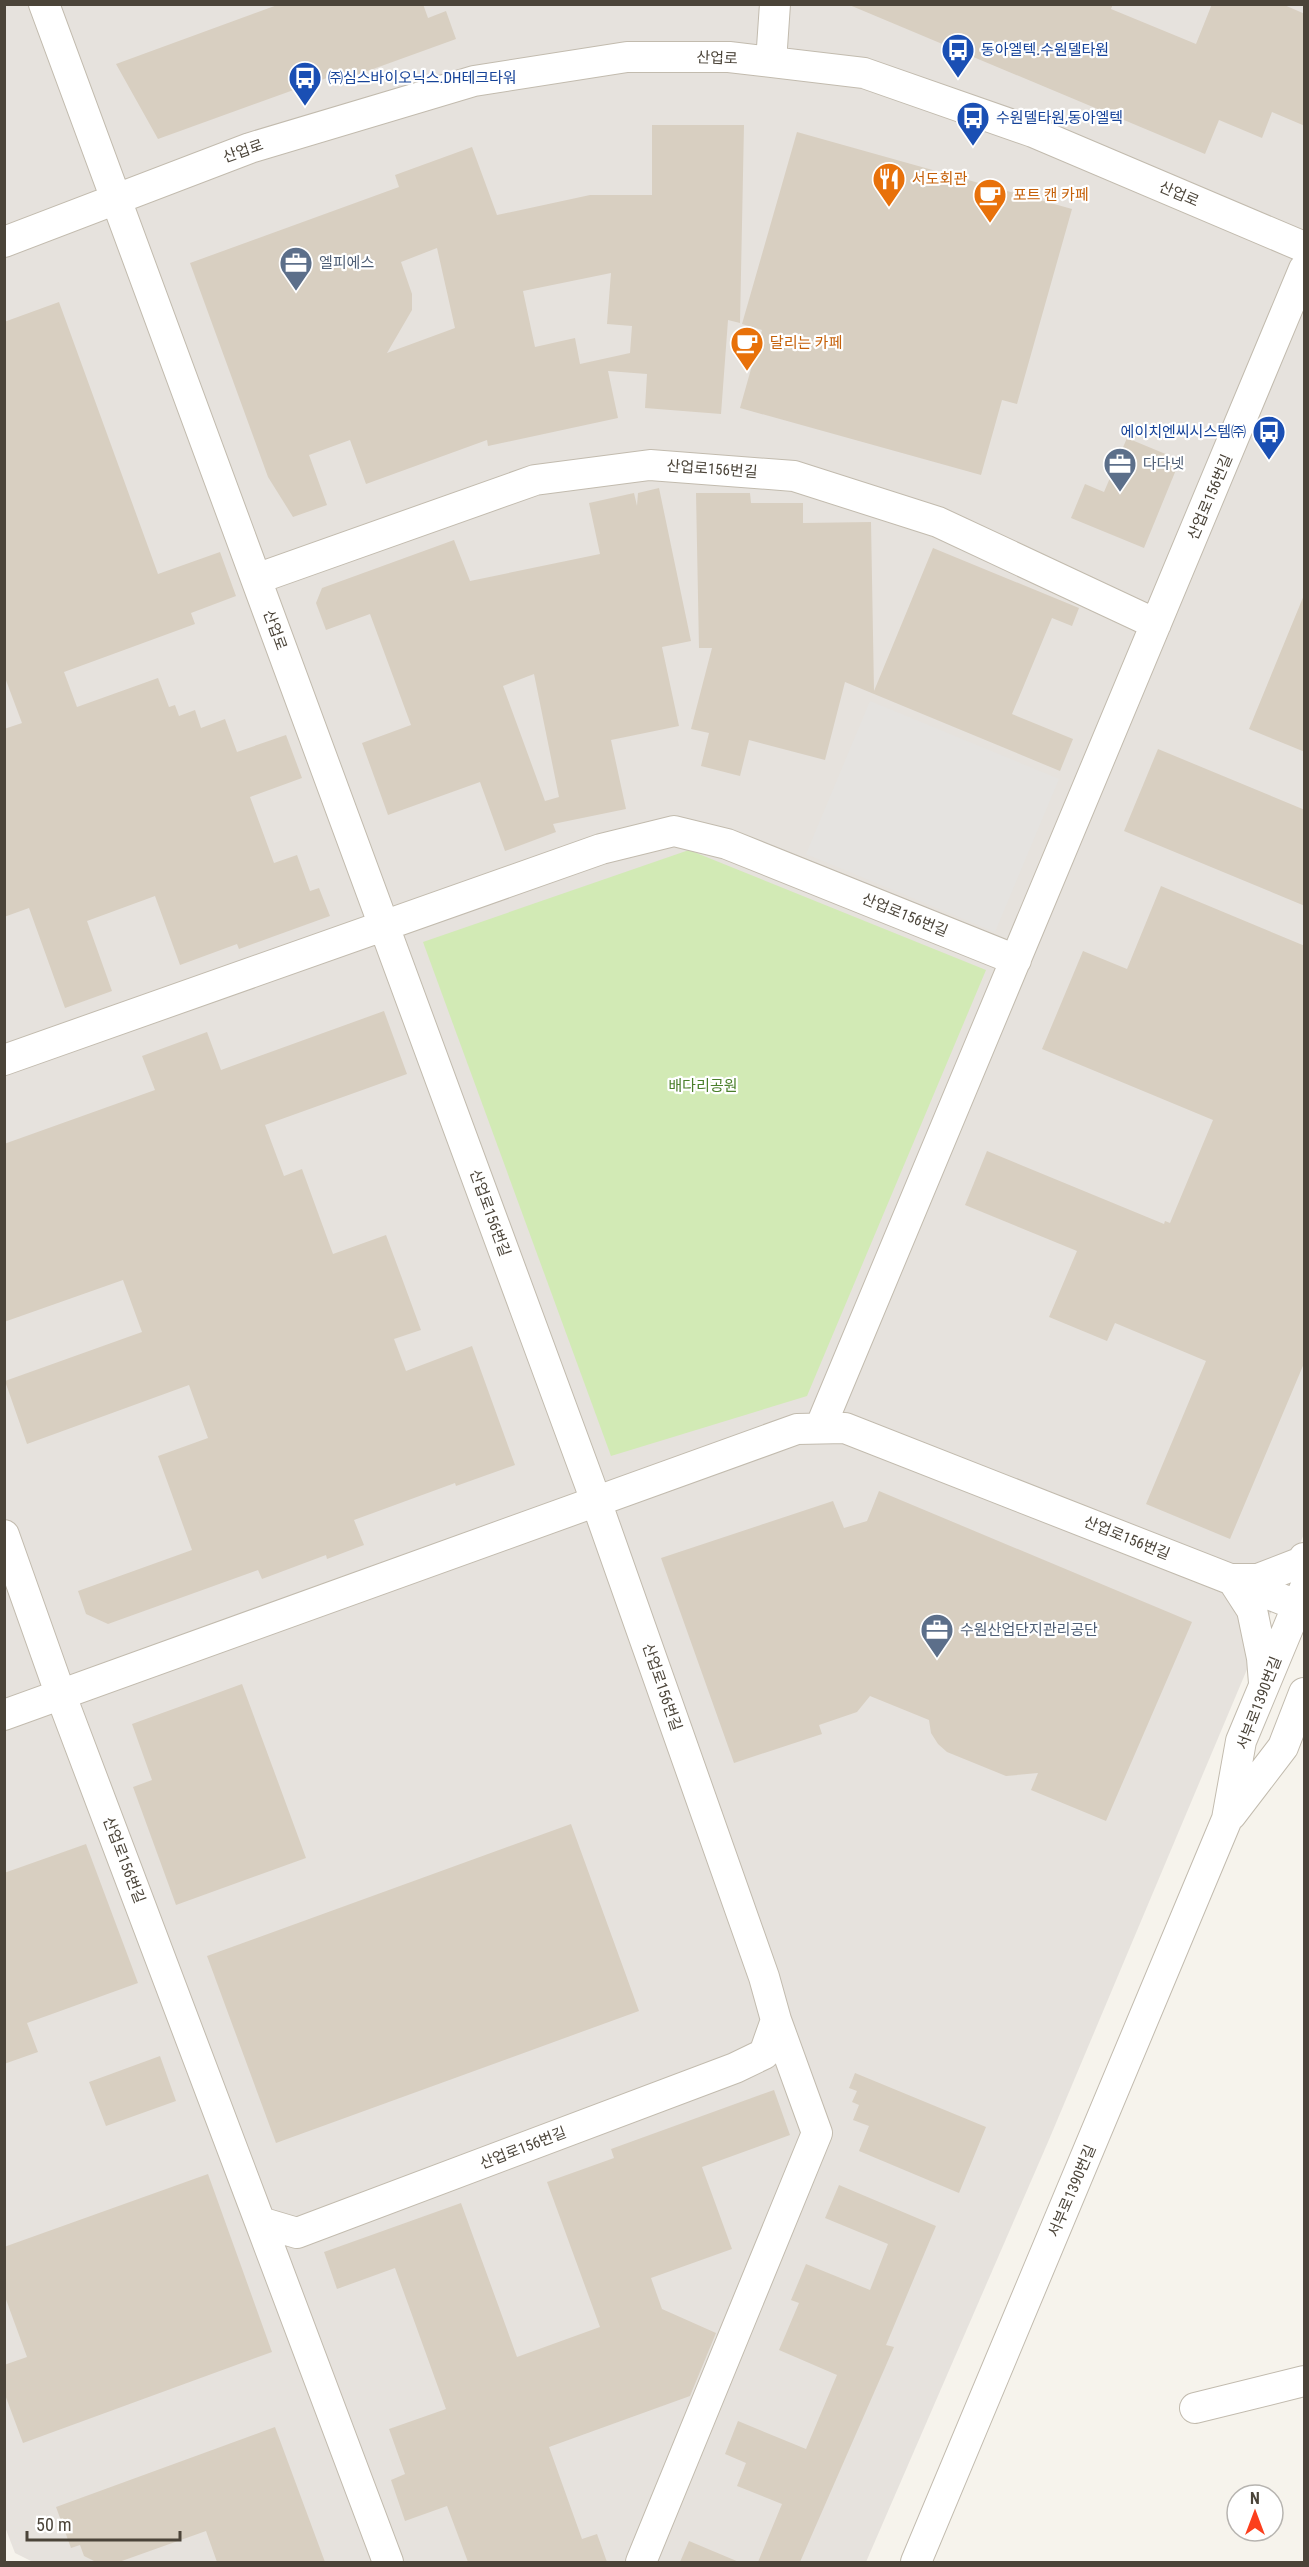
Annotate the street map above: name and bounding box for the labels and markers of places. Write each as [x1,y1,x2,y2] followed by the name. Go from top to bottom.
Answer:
[940,32,976,79] bus stop icon: 동아엘텍.수원델타원
[981,41,1109,59] place label: 동아엘텍.수원델타원
[287,60,323,107] bus stop icon: ㈜심스바이오닉스.DH테크타워
[328,69,517,87] place label: ㈜심스바이오닉스.DH테크타워
[955,100,991,147] bus stop icon: 수원델타원,동아엘텍
[996,109,1123,127] place label: 수원델타원,동아엘텍
[871,161,907,208] restaurant icon: 서도회관
[912,170,967,188] place label: 서도회관
[972,177,1008,224] cafe icon: 포트 캔 카페
[1013,186,1089,204] place label: 포트 캔 카페
[278,245,314,292] office icon: 엘피에스
[319,254,374,272] place label: 엘피에스
[729,325,765,372] cafe icon: 달리는 카페
[770,334,842,352] place label: 달리는 카페
[1251,414,1287,461] bus stop icon: 에이치엔씨시스템㈜
[1121,423,1246,441] place label: 에이치엔씨시스템㈜
[1102,446,1138,493] office icon: 다다넷
[1143,455,1184,473] place label: 다다넷
[919,1612,955,1659] office icon: 수원산업단지관리공단
[960,1621,1098,1639] place label: 수원산업단지관리공단

